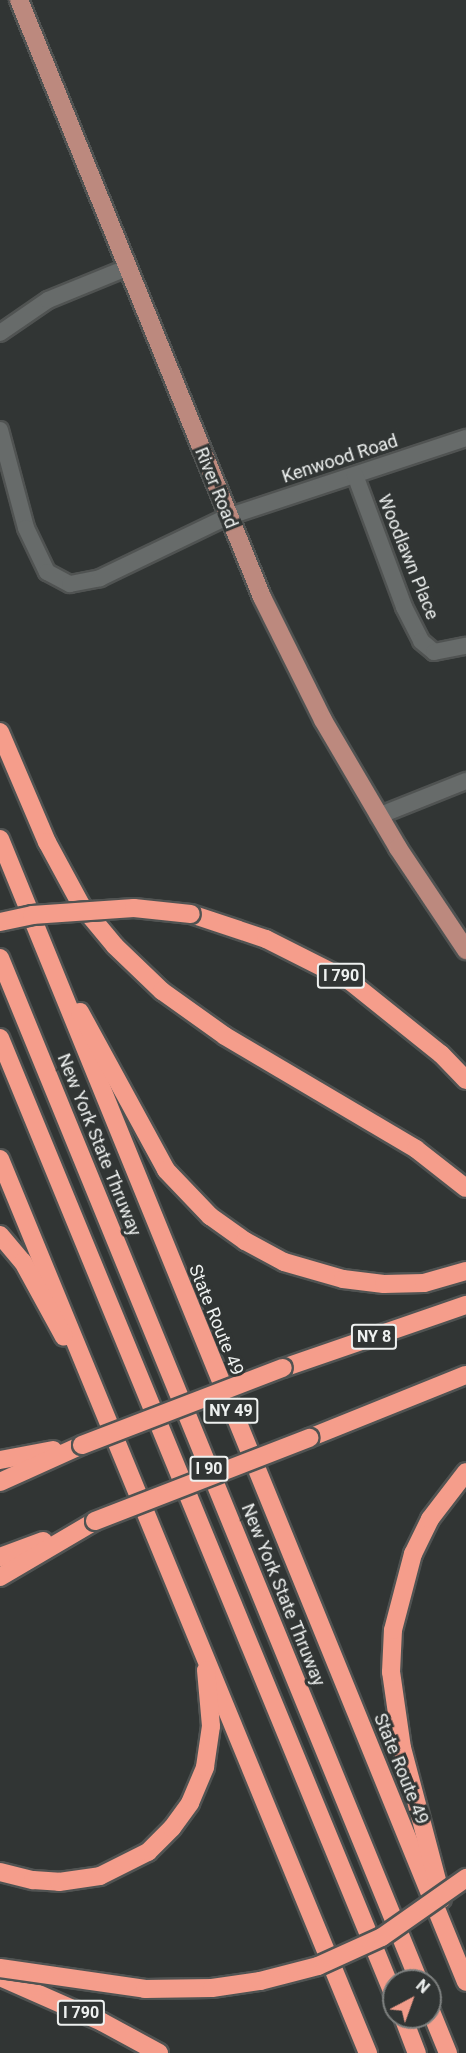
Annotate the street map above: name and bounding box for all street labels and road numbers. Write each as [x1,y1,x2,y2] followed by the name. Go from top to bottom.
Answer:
[279,430,401,488] street label: Kenwood Road
[190,444,242,532] street label: River Road
[373,491,443,623] street label: Woodlawn Place
[316,963,366,989] road number: I 790
[52,1050,146,1240] street label: New York State Thruway
[184,1261,248,1379] street label: State Route 49
[350,1324,398,1350] road number: NY 8
[202,1398,260,1424] road number: NY 49
[188,1456,230,1482] road number: I 90
[236,1500,330,1690] street label: New York State Thruway
[369,1710,433,1828] street label: State Route 49
[56,2000,106,2026] road number: I 790

